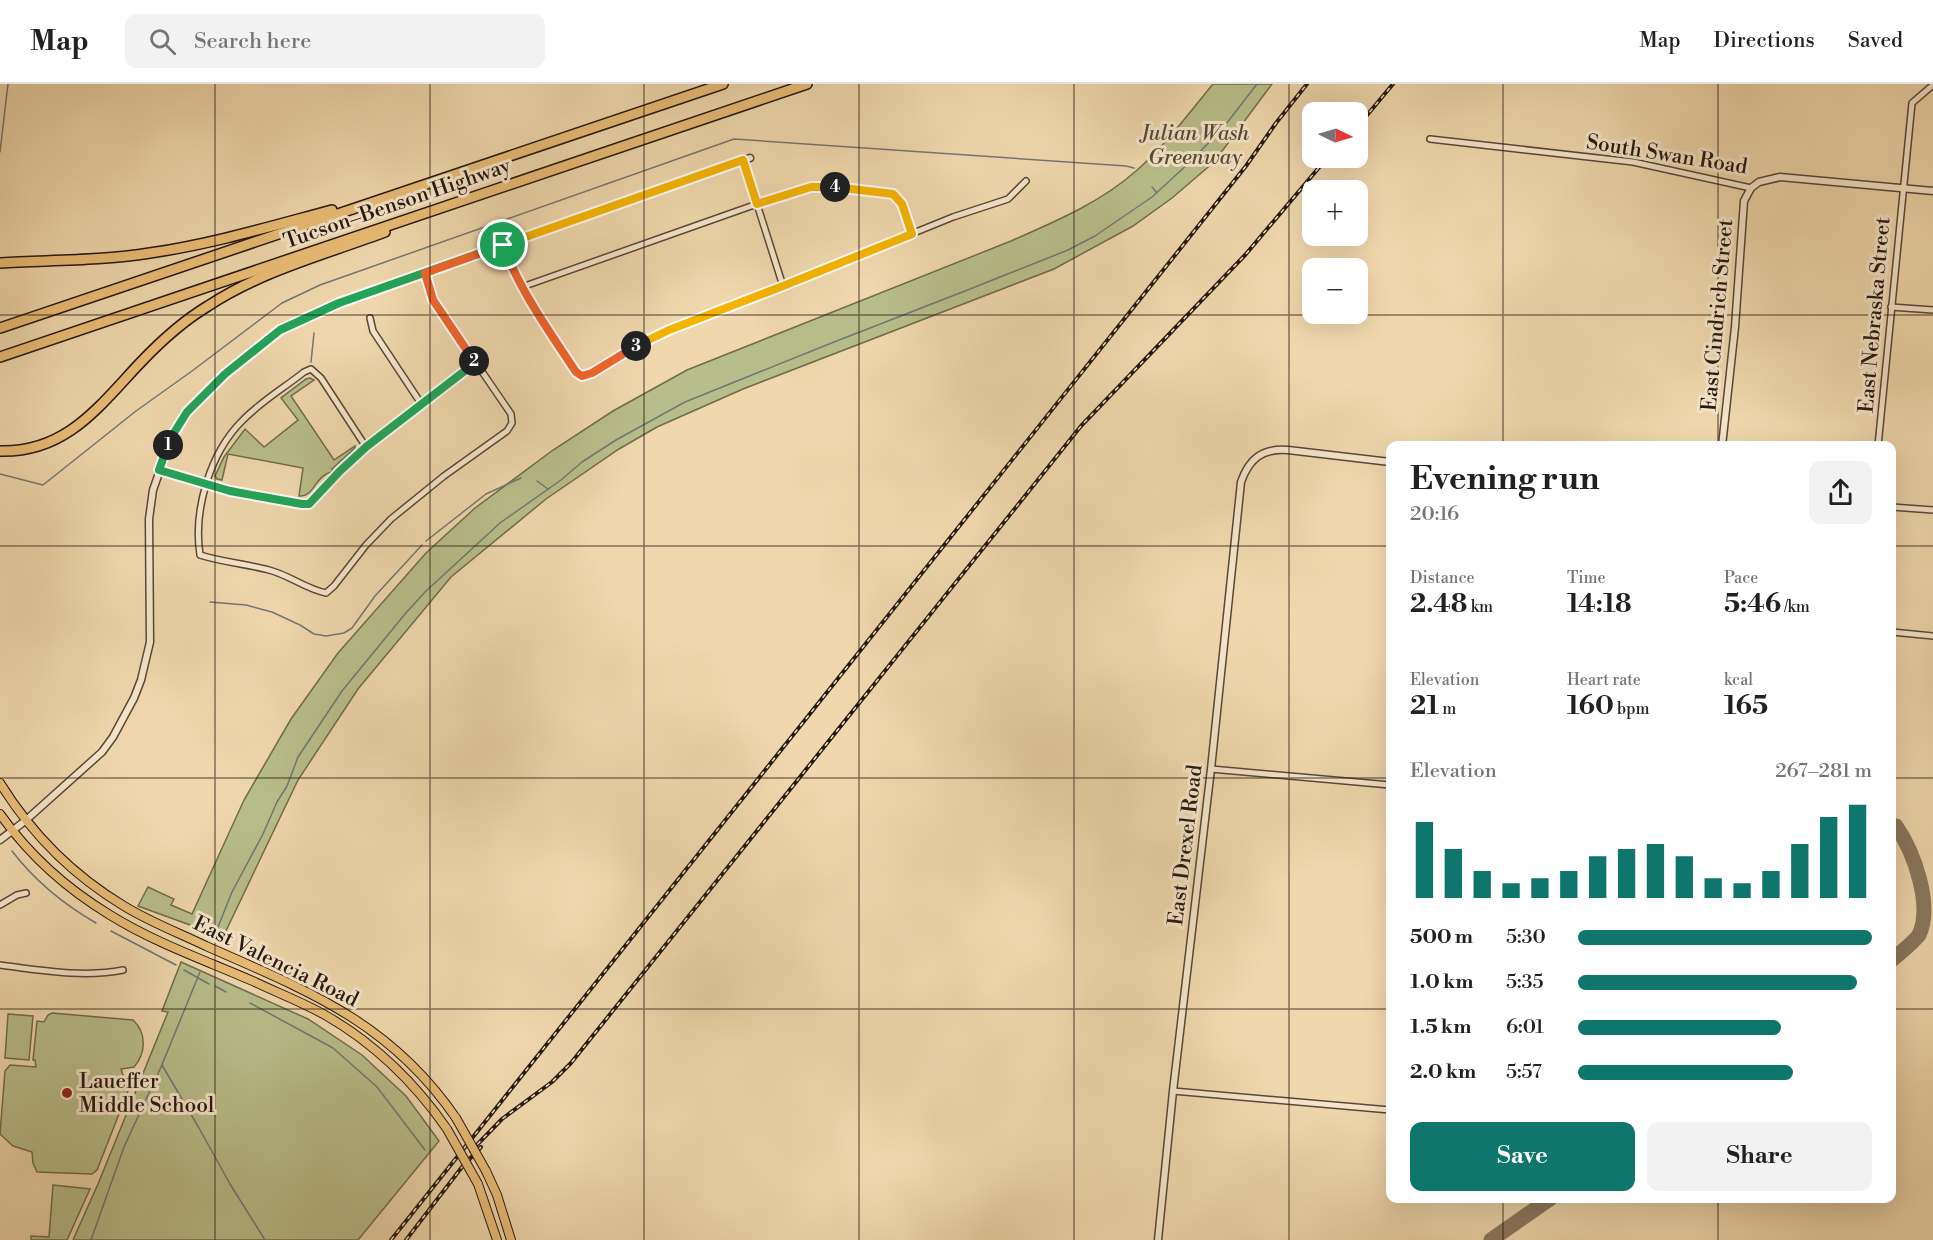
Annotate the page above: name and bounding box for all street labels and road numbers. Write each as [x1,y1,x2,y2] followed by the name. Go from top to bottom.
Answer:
[1584,129,1749,181] street label: South Swan Road
[280,153,515,255] street label: Tucson–Benson Highway
[1853,215,1897,414] street label: East Nebraska Street
[1697,217,1739,412] street label: East Cindrich Street
[1163,763,1209,927] street label: East Drexel Road
[189,911,362,1013] street label: East Valencia Road

